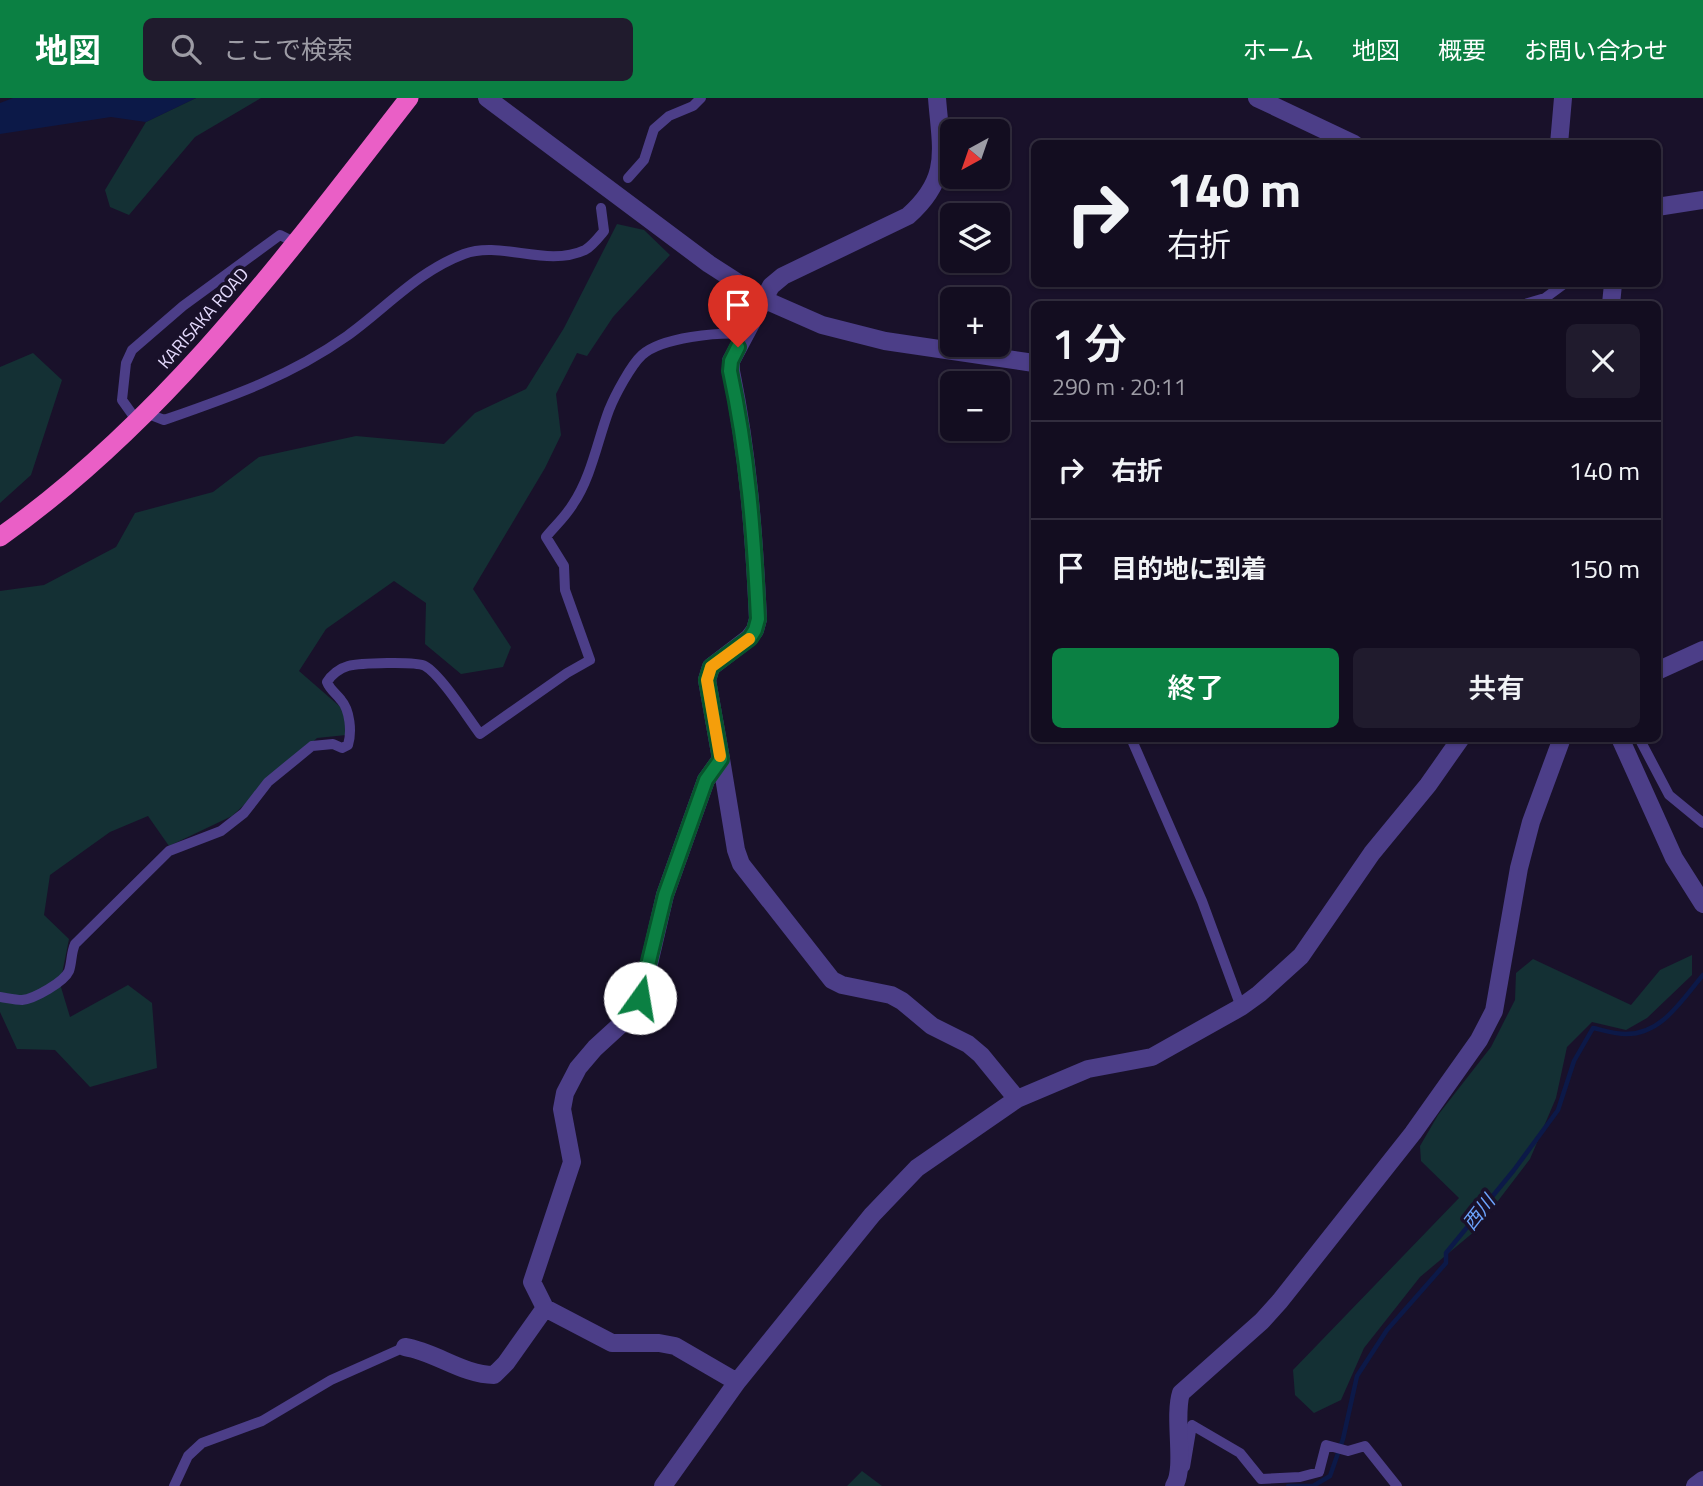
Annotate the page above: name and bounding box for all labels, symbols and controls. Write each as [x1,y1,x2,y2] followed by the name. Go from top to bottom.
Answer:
[143,18,633,81] search box
[35,25,101,75] text: 地図
[167,30,205,68] icon: search
[223,30,353,69] text: ここで検索
[1243,32,1314,68] text: ホーム
[1352,32,1400,68] text: 地図
[1438,32,1486,68] text: 概要
[1524,32,1668,68] text: お問い合わせ
[940,119,1010,189] north arrow
[940,119,1010,441] map controls
[1167,151,1301,226] text: 140 m
[1052,168,1143,259] icon: right
[940,203,1010,273] button: layers
[1167,220,1231,268] text: 右折
[151,261,255,375] street label: KARISAKA ROAD
[708,275,768,347] pin
[719,286,757,324] icon: arrive
[940,287,1010,357] button: +
[1052,311,1127,375] text: 1 分
[1566,324,1640,398] button: close
[1052,369,1187,404] text: 290 m · 20:11
[940,371,1010,441] button: −
[1052,451,1090,489] icon: right
[1111,451,1163,490] text: 右折
[1569,451,1640,490] text: 140 m
[1052,549,1090,587] icon: arrive
[1111,549,1267,588] text: 目的地に到着
[1569,549,1640,588] text: 150 m
[1052,648,1339,728] button: 終了
[1353,648,1640,728] button: 共有
[603,961,677,1035] position arrow
[1455,1187,1502,1236] water label: 西川

